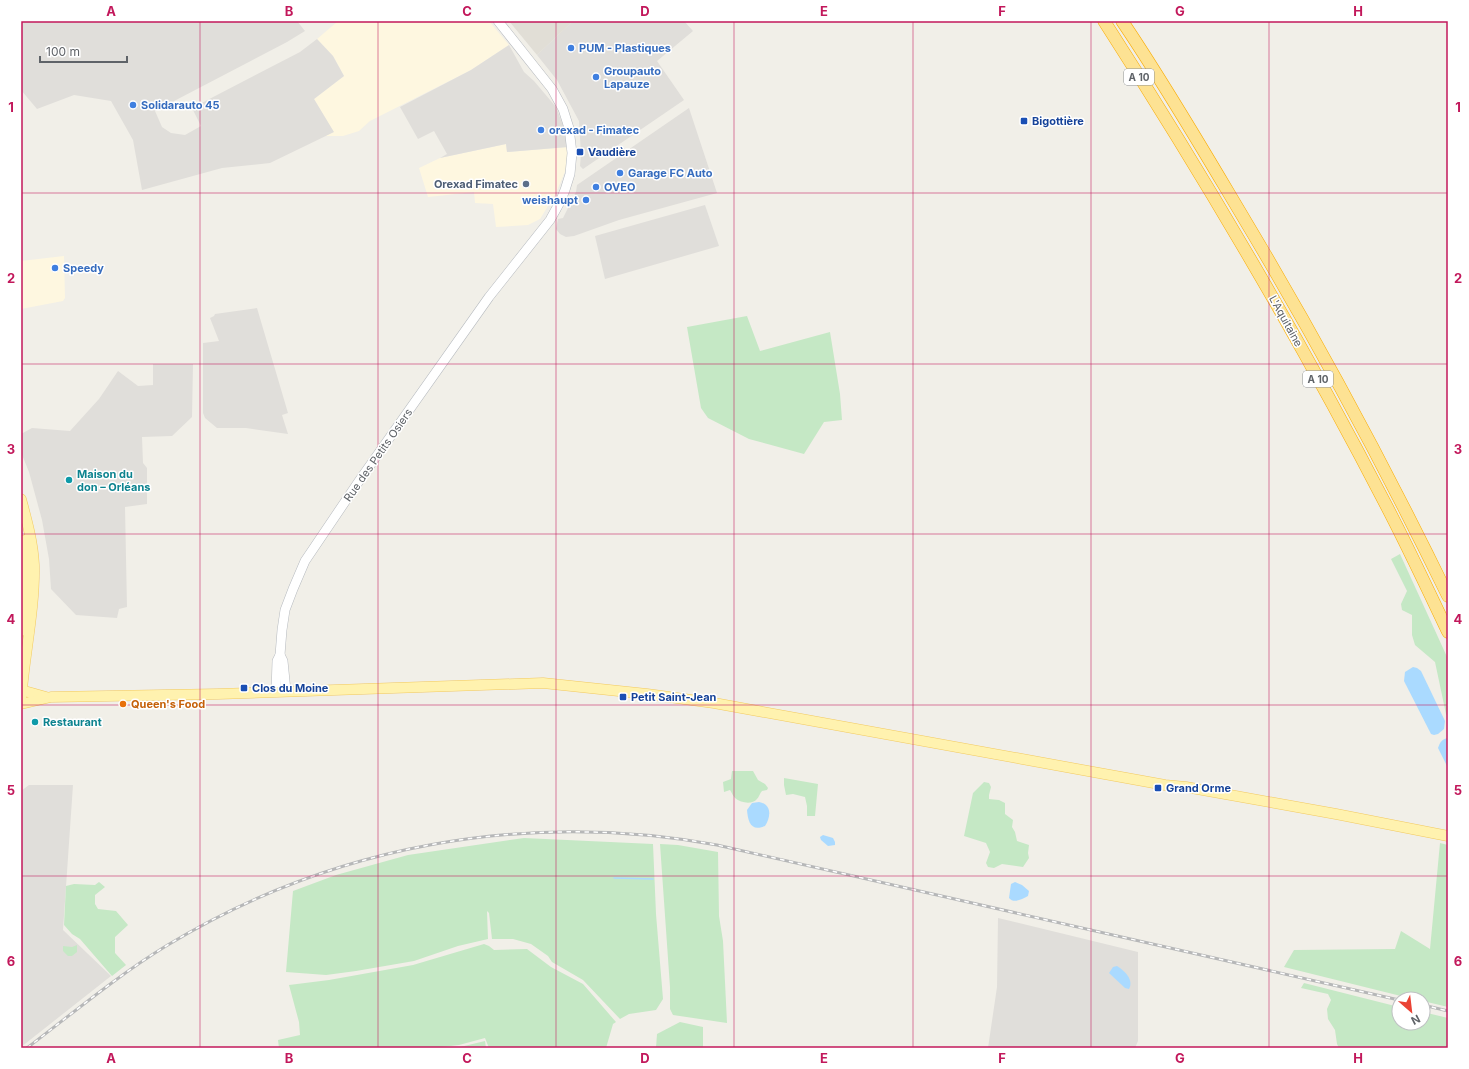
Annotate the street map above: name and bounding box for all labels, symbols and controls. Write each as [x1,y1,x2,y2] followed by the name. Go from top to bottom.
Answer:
[106,3,116,19] text: A
[285,3,294,19] text: B
[462,3,472,19] text: C
[640,3,650,19] text: D
[820,3,828,19] text: E
[998,3,1006,19] text: F
[1175,3,1185,19] text: G
[1353,3,1363,19] text: H
[40,38,127,64] scale bar
[579,41,671,55] place label: PUM - Plastiques
[566,43,576,53] marker: PUM - Plastiques
[46,44,80,59] text: 100 m
[604,64,661,91] place label: Groupauto Lapauze
[1124,69,1154,85] road number: A 10
[591,72,601,82] marker: Groupauto Lapauze
[141,98,220,112] place label: Solidarauto 45
[8,99,14,115] text: 1
[1455,99,1461,115] text: 1
[128,100,138,110] marker: Solidarauto 45
[1032,114,1084,128] place label: Bigottière
[1019,116,1029,126] marker: Bigottière
[549,123,640,137] place label: orexad - Fimatec
[536,125,546,135] marker: orexad - Fimatec
[588,145,636,159] place label: Vaudière
[575,147,585,157] marker: Vaudière
[628,166,713,180] place label: Garage FC Auto
[615,168,625,178] marker: Garage FC Auto
[434,177,519,191] place label: Orexad Fimatec
[521,179,531,189] marker: Orexad Fimatec
[604,180,635,194] place label: OVEO
[591,182,601,192] marker: OVEO
[522,193,578,207] place label: weishaupt
[581,195,591,205] marker: weishaupt
[63,261,104,275] place label: Speedy
[50,263,60,273] marker: Speedy
[7,270,15,286] text: 2
[1454,270,1462,286] text: 2
[1266,293,1306,349] street label: L'Aquitaine
[1303,371,1333,387] road number: A 10
[341,406,416,504] street label: Rue des Petits Osiers
[7,441,15,457] text: 3
[1454,441,1462,457] text: 3
[77,467,150,494] place label: Maison du don – Orléans
[64,475,74,485] marker: Maison du don – Orléans
[7,611,16,627] text: 4
[1454,611,1463,627] text: 4
[252,681,329,695] place label: Clos du Moine
[239,683,249,693] marker: Clos du Moine
[631,690,717,704] place label: Petit Saint-Jean
[618,692,628,702] marker: Petit Saint-Jean
[131,697,205,711] place label: Queen's Food
[118,699,128,709] marker: Queen's Food
[43,715,102,729] place label: Restaurant
[30,717,40,727] marker: Restaurant
[1166,781,1231,795] place label: Grand Orme
[7,782,15,798] text: 5
[1454,782,1462,798] text: 5
[1153,783,1163,793] marker: Grand Orme
[7,953,15,969] text: 6
[1454,953,1462,969] text: 6
[1391,991,1431,1031] north arrow
[1409,1012,1423,1028] text: N
[106,1050,116,1066] text: A
[285,1050,294,1066] text: B
[462,1050,472,1066] text: C
[640,1050,650,1066] text: D
[820,1050,828,1066] text: E
[998,1050,1006,1066] text: F
[1175,1050,1185,1066] text: G
[1353,1050,1363,1066] text: H

